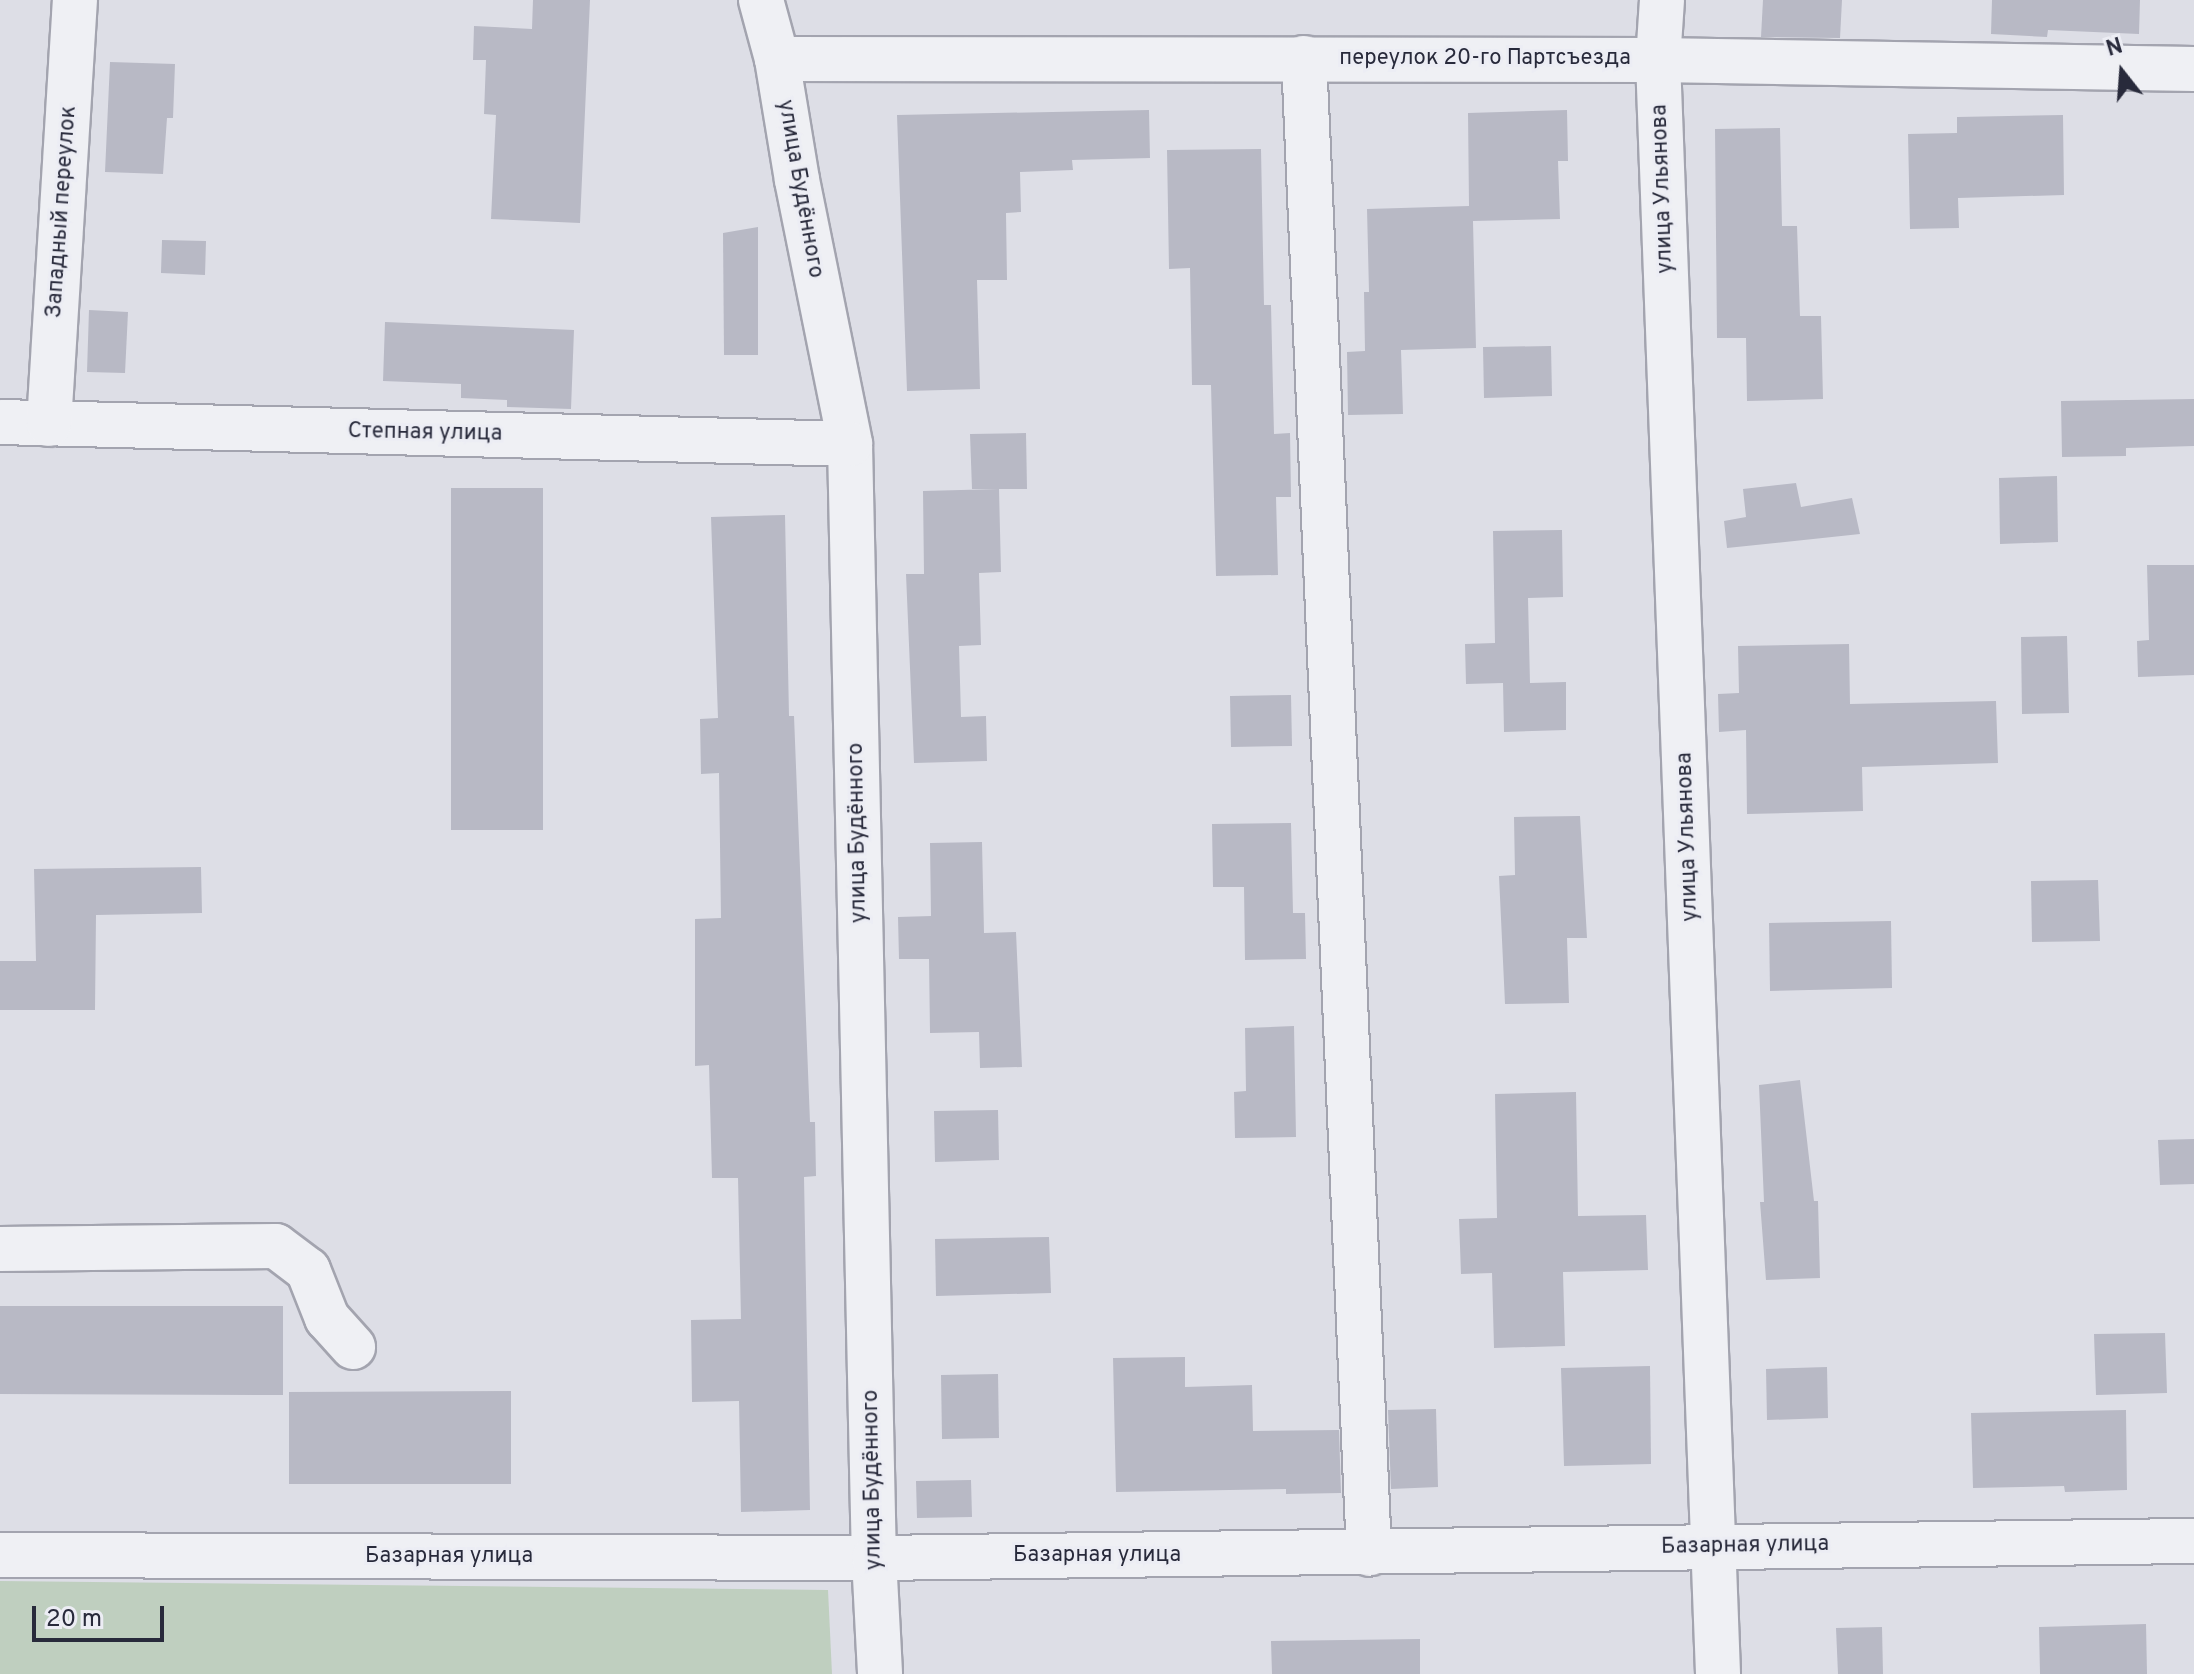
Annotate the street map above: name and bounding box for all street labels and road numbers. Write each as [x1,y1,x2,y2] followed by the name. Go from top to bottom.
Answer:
[1339,46,1631,72] street label: переулок 20-го Партсъезда
[771,98,829,280] street label: улица Будённого
[1647,104,1679,274] street label: улица Ульянова
[41,105,83,319] street label: Западный переулок
[347,418,503,448] street label: Степная улица
[843,743,873,923] street label: улица Будённого
[1672,752,1704,922] street label: улица Ульянова
[858,1390,888,1570] street label: улица Будённого
[1661,1531,1829,1561] street label: Базарная улица
[1013,1543,1181,1569] street label: Базарная улица
[365,1544,533,1570] street label: Базарная улица

